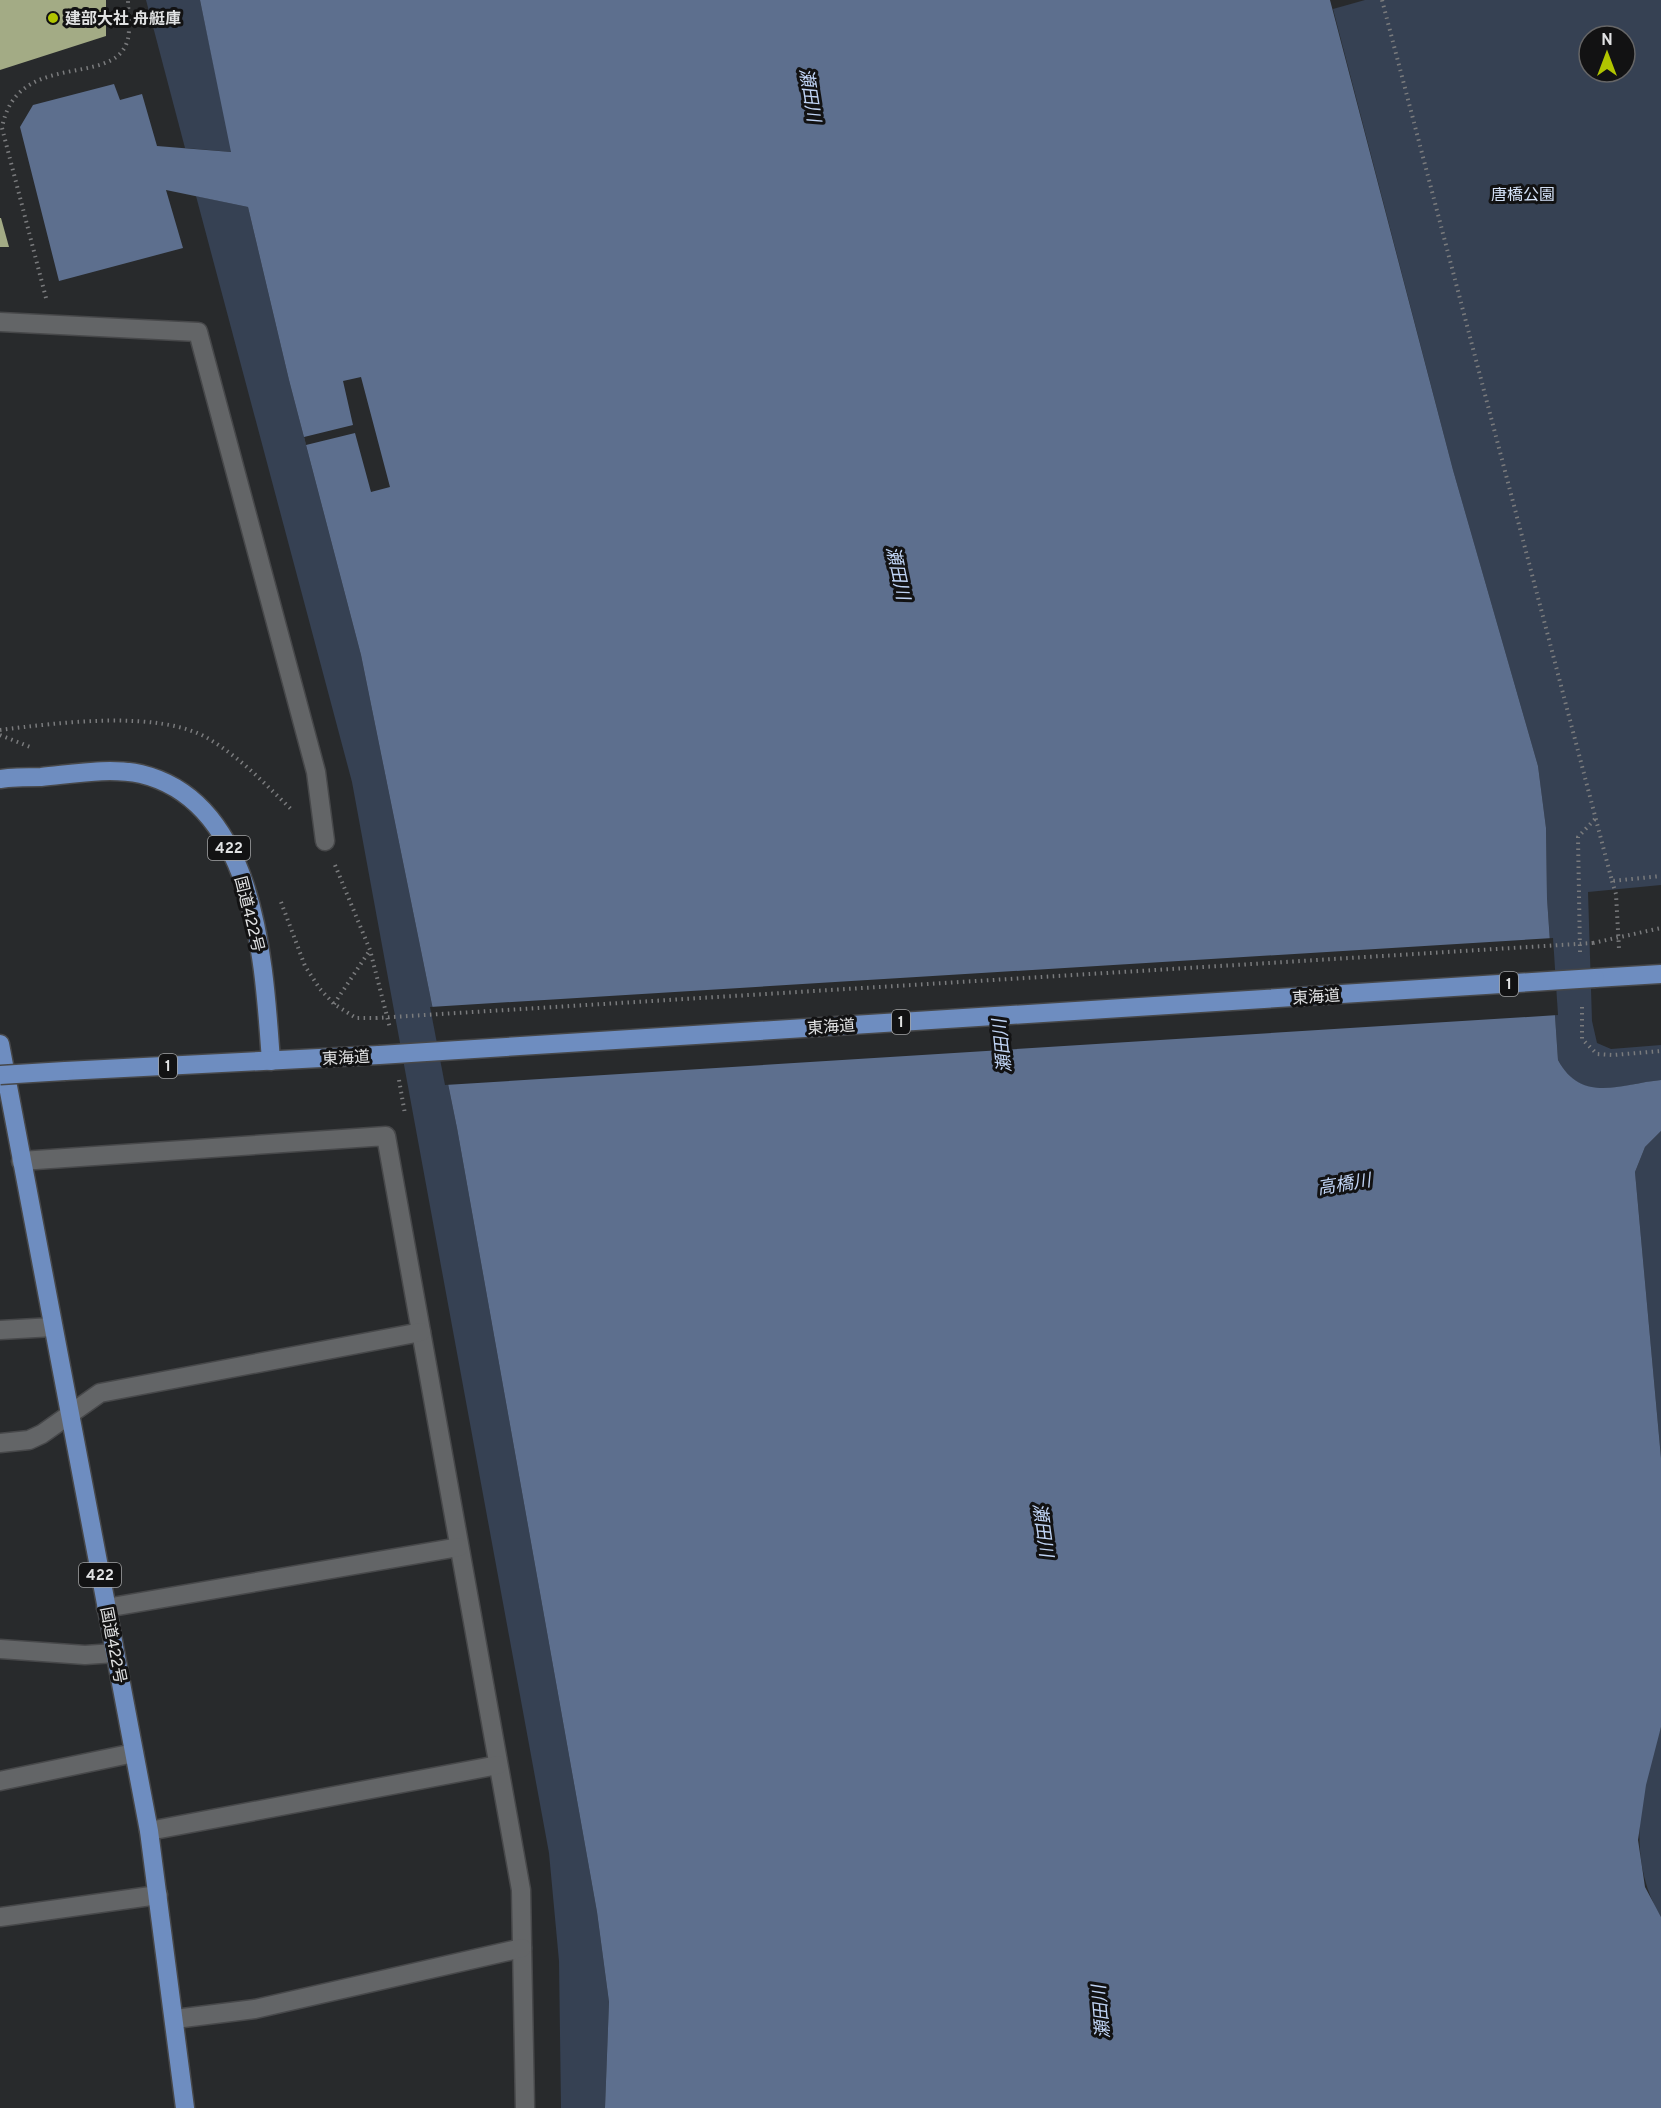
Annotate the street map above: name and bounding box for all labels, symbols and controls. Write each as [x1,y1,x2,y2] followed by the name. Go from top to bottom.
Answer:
[65,9,181,30] place label: 建部大社 舟艇庫
[46,11,60,25] marker: 建部大社 舟艇庫
[1577,24,1637,84] north arrow
[1601,31,1613,51] text: N
[793,67,824,126] water label: 瀬田川
[1491,186,1555,206] park label: 唐橋公園
[880,545,914,604] water label: 瀬田川
[208,836,250,860] road number: 422
[229,874,267,955] street label: 国道422号
[1500,972,1518,996] road number: 1
[1291,986,1341,1010] street label: 東海道
[892,1010,910,1034] road number: 1
[806,1016,856,1040] street label: 東海道
[989,1016,1018,1074] water label: 瀬田川
[322,1048,371,1070] street label: 東海道
[159,1054,177,1078] road number: 1
[1316,1170,1375,1201] water label: 高橋川
[1026,1502,1057,1561] water label: 瀬田川
[79,1563,121,1587] road number: 422
[95,1605,129,1685] street label: 国道422号
[1089,1982,1116,2040] water label: 瀬田川

